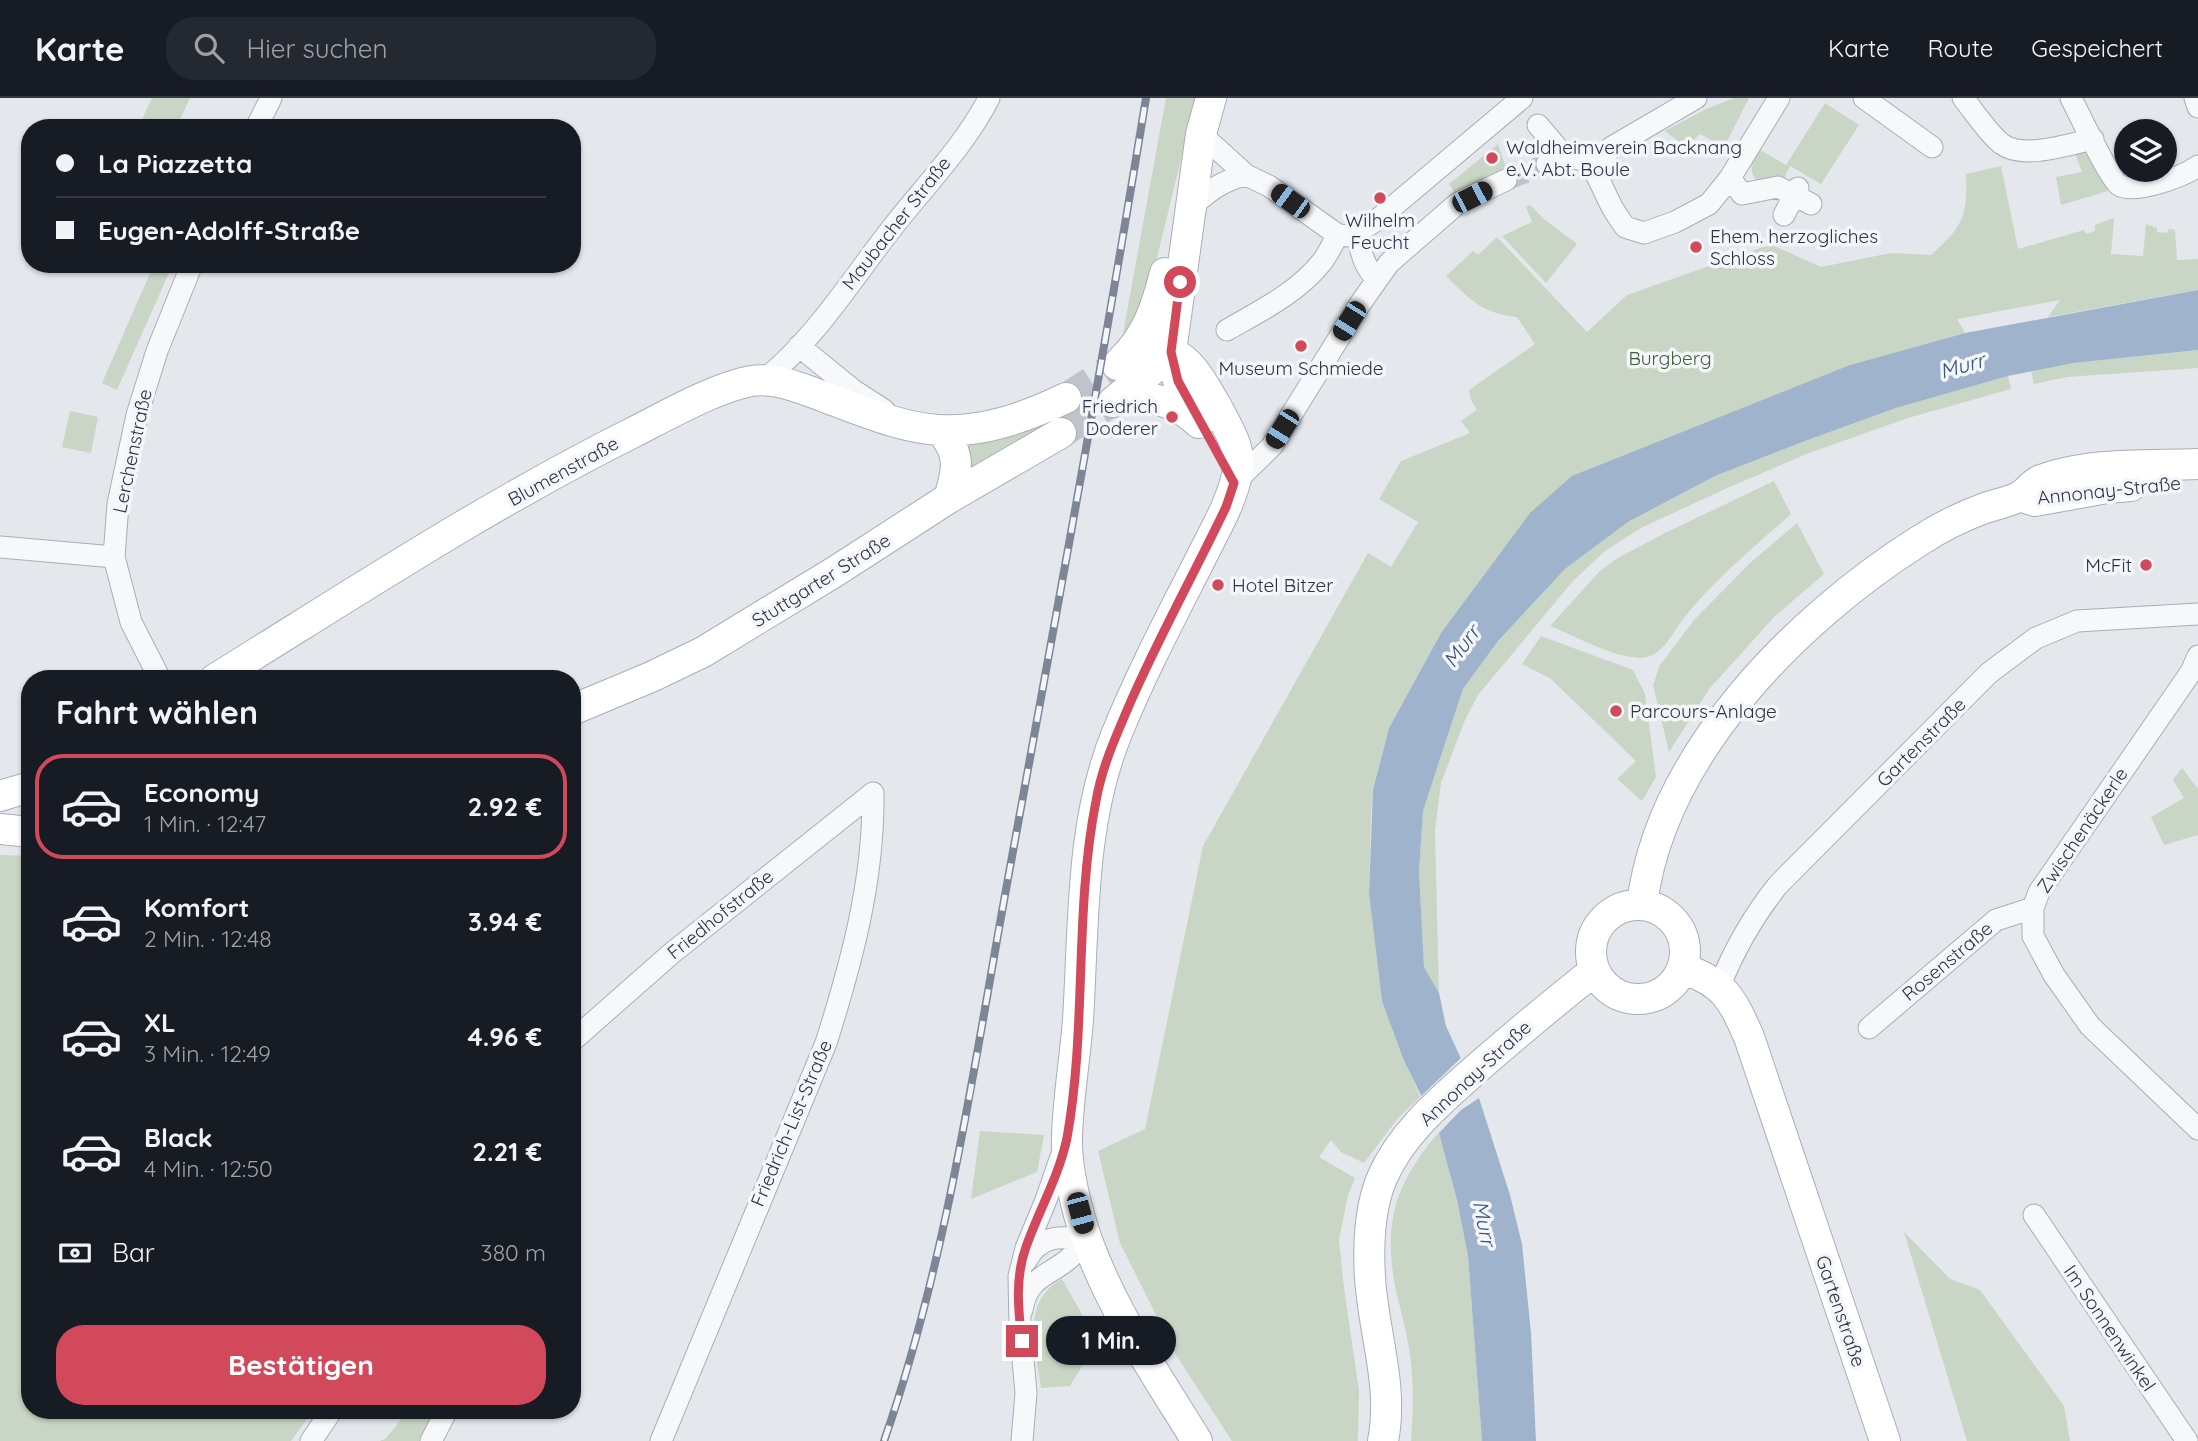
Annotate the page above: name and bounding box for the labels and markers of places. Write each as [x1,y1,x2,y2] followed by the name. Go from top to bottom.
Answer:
[1506,135,1742,181] place label: Waldheimverein Backnang e.V. Abt. Boule
[1484,150,1500,166] marker: Waldheimverein Backnang e.V. Abt. Boule
[1372,190,1388,206] marker: Wilhelm Feucht
[1345,208,1415,254] place label: Wilhelm Feucht
[1710,224,1878,270] place label: Ehem. herzogliches Schloss
[1688,239,1704,255] marker: Ehem. herzogliches Schloss
[1293,338,1309,354] marker: Museum Schmiede
[1218,356,1384,380] place label: Museum Schmiede
[1082,394,1159,440] place label: Friedrich Doderer
[1164,409,1180,425] marker: Friedrich Doderer
[2085,553,2132,577] place label: McFit
[2138,557,2154,573] marker: McFit
[1232,573,1334,597] place label: Hotel Bitzer
[1210,577,1226,593] marker: Hotel Bitzer
[1630,699,1777,723] place label: Parcours-Anlage
[1608,703,1624,719] marker: Parcours-Anlage

